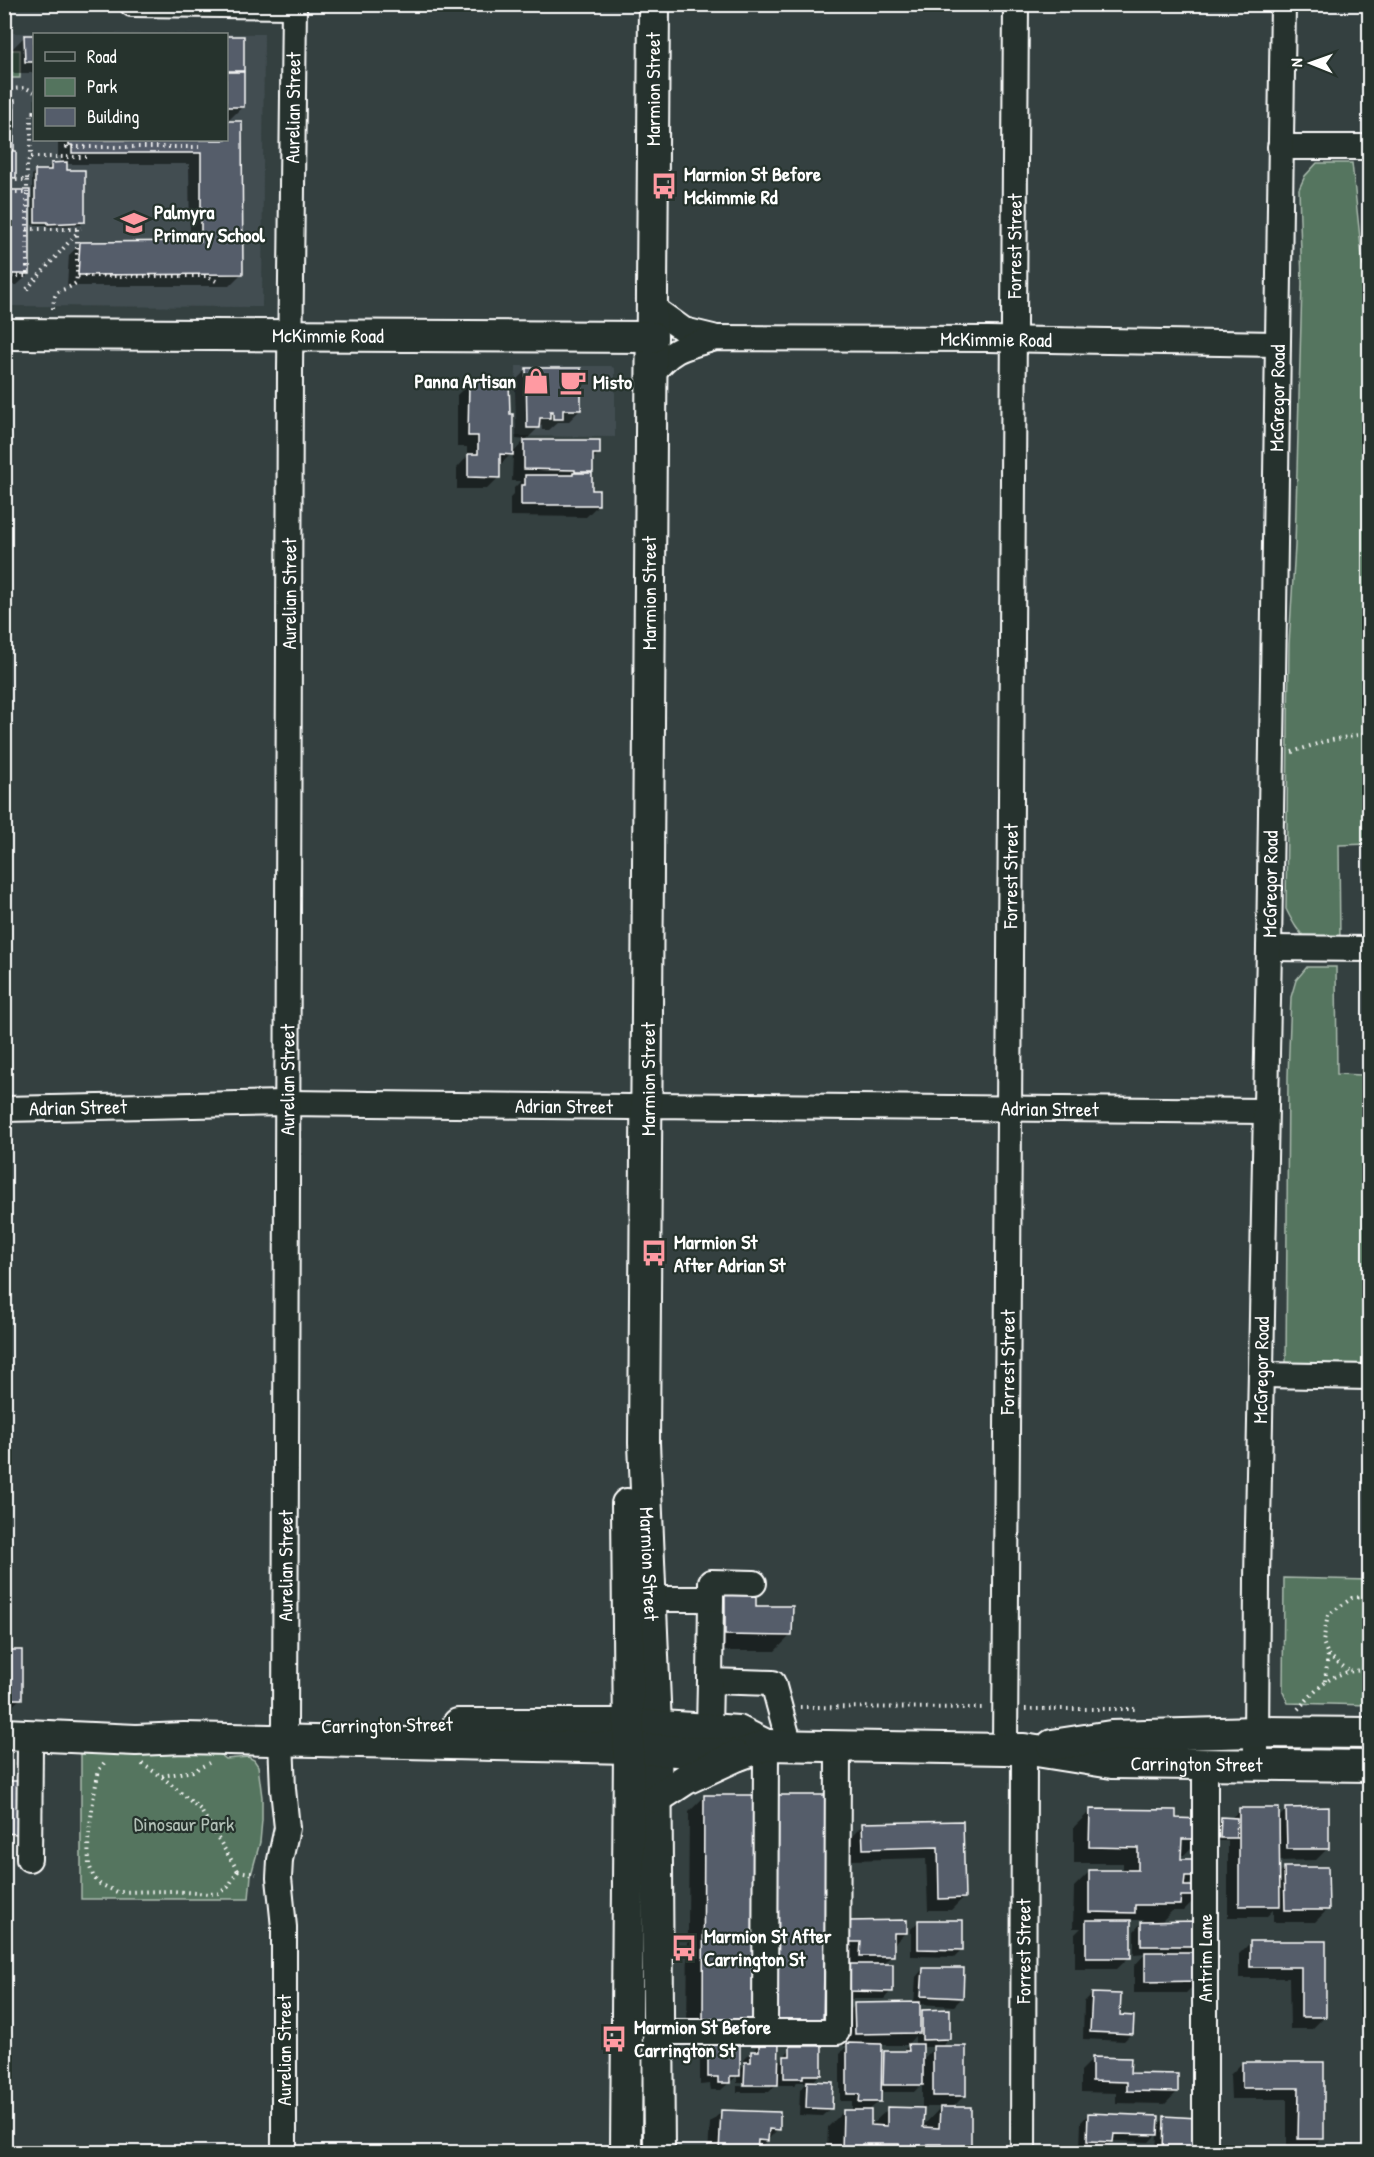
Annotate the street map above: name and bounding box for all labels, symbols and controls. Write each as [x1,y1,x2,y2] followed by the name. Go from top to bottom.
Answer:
[639,31,666,146] street label: Marmion Street
[33,33,228,141] legend
[1281,33,1341,93] north arrow
[87,44,117,69] text: Road
[278,51,306,164] street label: Aurelian Street
[1285,58,1307,67] text: N
[87,74,118,99] text: Park
[87,104,139,129] text: Building
[684,160,821,210] place label: Marmion St Before Mckimmie Rd
[649,171,679,201] bus stop icon: Marmion St Before Mckimmie Rd
[1000,192,1028,299] street label: Forrest Street
[154,198,265,249] place label: Palmyra Primary School
[119,208,149,238] school or university icon: Palmyra Primary School
[272,321,384,349] street label: McKimmie Road
[940,325,1052,353] street label: McKimmie Road
[1262,344,1291,452] street label: McGregor Road
[521,366,551,396] shop icon: Panna Artisan
[415,367,516,394] place label: Panna Artisan
[558,367,588,397] cafe icon: Misto
[593,368,632,395] place label: Misto
[635,535,662,650] street label: Marmion Street
[275,537,302,650] street label: Aurelian Street
[996,822,1024,929] street label: Forrest Street
[1255,830,1284,938] street label: McGregor Road
[634,1021,661,1136] street label: Marmion Street
[273,1023,301,1136] street label: Aurelian Street
[29,1092,128,1121] street label: Adrian Street
[515,1092,614,1120] street label: Adrian Street
[1001,1094,1100,1122] street label: Adrian Street
[674,1228,786,1278] place label: Marmion St After Adrian St
[639,1238,669,1268] bus stop icon: Marmion St After Adrian St
[993,1308,1021,1415] street label: Forrest Street
[1246,1316,1275,1424] street label: McGregor Road
[634,1506,666,1622] street label: Marmion Street
[271,1509,299,1622] street label: Aurelian Street
[321,1710,454,1739] street label: Carrington Street
[1130,1749,1264,1778] street label: Carrington Street
[134,1810,234,1837] park label: Dinosaur Park
[1009,1897,1037,2004] street label: Forrest Street
[1191,1914,1218,2002] street label: Antrim Lane
[704,1922,832,1973] place label: Marmion St After Carrington St
[669,1933,699,1963] bus stop icon: Marmion St After Carrington St
[270,1993,297,2106] street label: Aurelian Street
[634,2013,771,2064] place label: Marmion St Before Carrington St
[599,2024,629,2054] bus stop icon: Marmion St Before Carrington St

